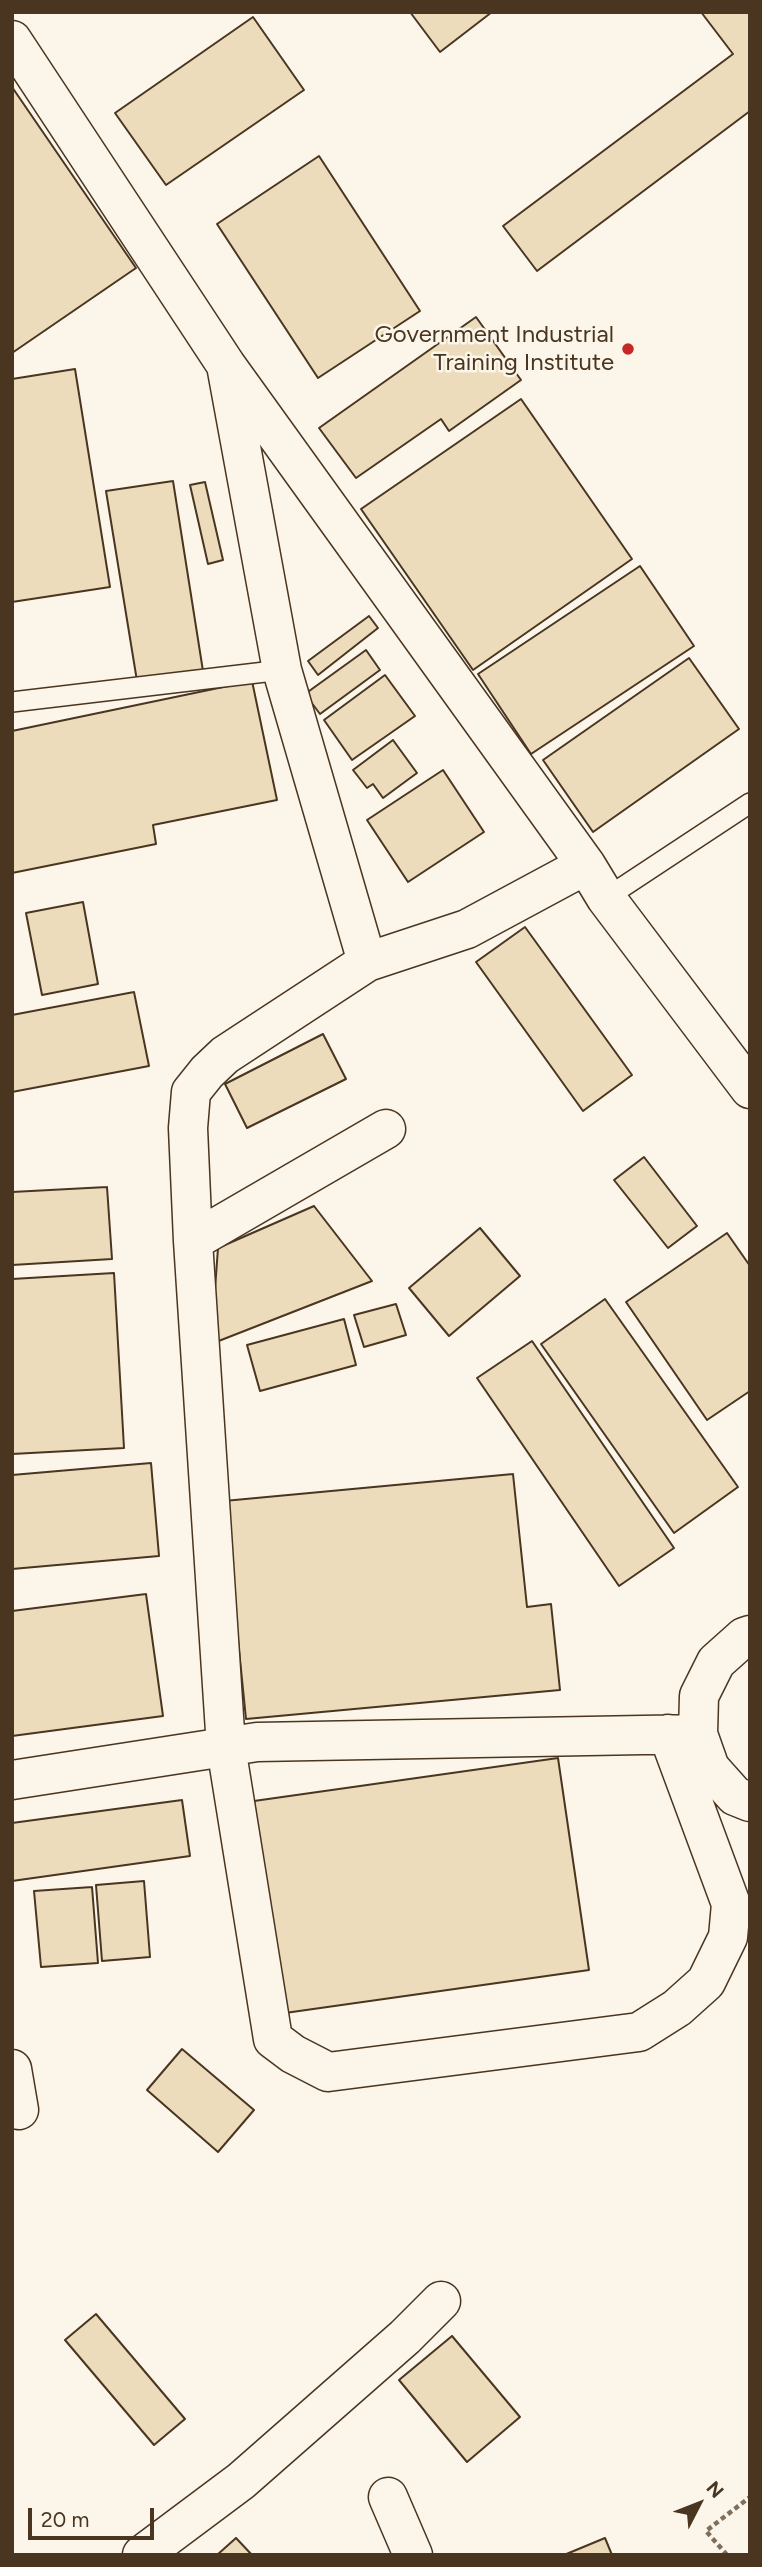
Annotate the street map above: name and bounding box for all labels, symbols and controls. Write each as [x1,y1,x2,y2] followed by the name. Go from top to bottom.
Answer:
[375,321,614,377] place label: Government Industrial Training Institute
[620,341,636,357] marker: Government Industrial Training Institute
[664,2469,734,2539] north arrow
[702,2476,728,2503] text: N
[32,2494,158,2538] scale bar
[41,2507,89,2532] text: 20 m

